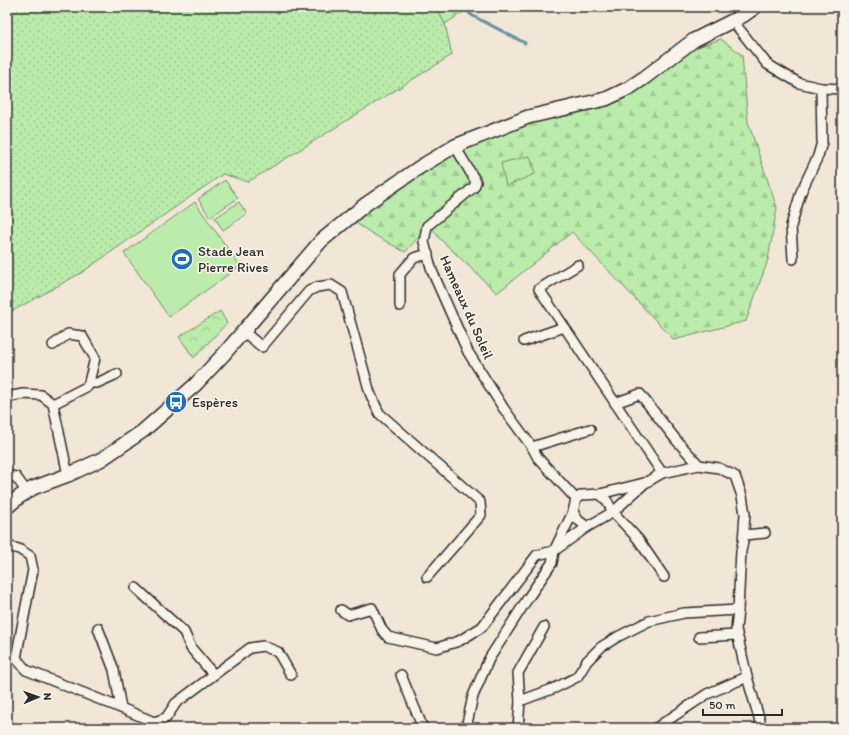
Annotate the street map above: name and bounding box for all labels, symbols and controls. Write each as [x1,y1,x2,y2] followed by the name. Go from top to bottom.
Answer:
[198,243,268,276] place label: Stade Jean Pierre Rives
[169,246,195,272] sports icon: Stade Jean Pierre Rives
[436,253,497,362] street label: Hameaux du Soleil
[163,389,189,415] bus stop icon: Espères
[192,394,238,411] place label: Espères
[18,677,58,717] north arrow
[703,691,782,717] scale bar
[41,693,54,701] text: N
[709,698,735,712] text: 50 m

